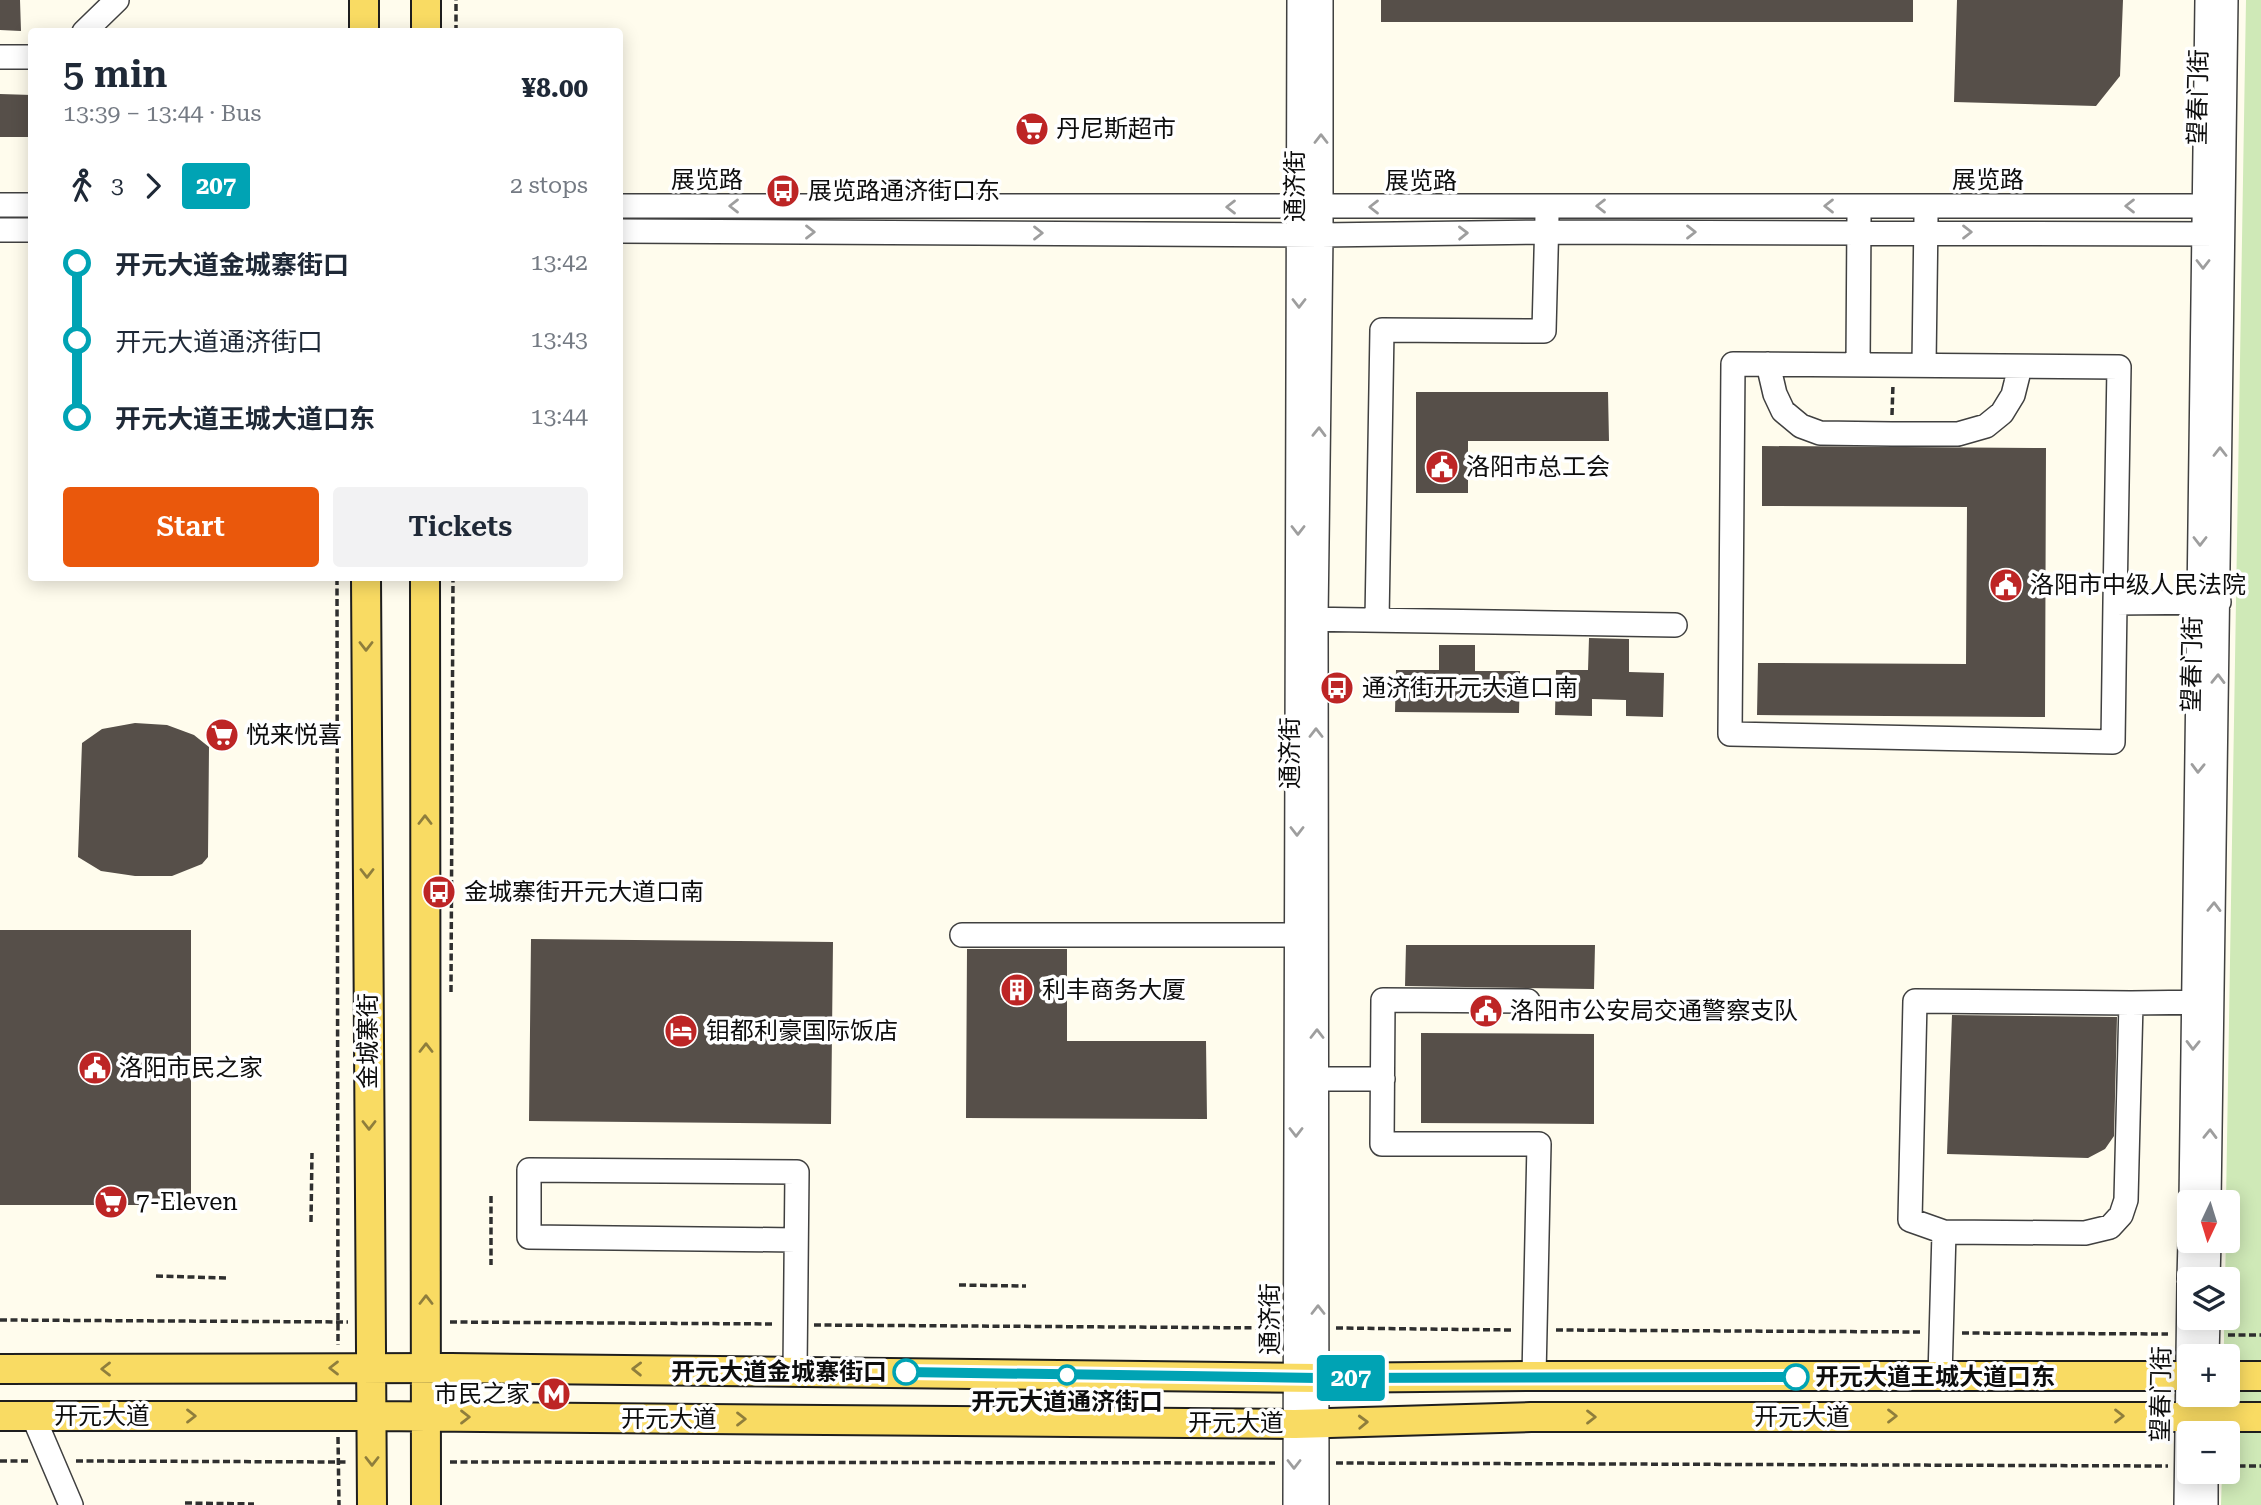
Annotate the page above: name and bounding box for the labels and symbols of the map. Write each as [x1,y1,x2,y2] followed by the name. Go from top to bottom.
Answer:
[2183,49,2213,145] street label: 望春门街
[1013,110,1051,148] supermarket icon: 丹尼斯超市
[1056,115,1176,143] place label: 丹尼斯超市
[1313,133,1329,144] one-way arrow
[1281,150,1309,222] street label: 通济街
[671,166,743,194] street label: 展览路
[1952,166,2024,194] street label: 展览路
[1385,167,1457,195] street label: 展览路
[764,172,802,210] bus stop icon: 展览路通济街口东
[808,177,1000,205] place label: 展览路通济街口东
[728,198,739,214] one-way arrow
[1596,198,1606,214] one-way arrow
[1823,198,1834,214] one-way arrow
[2124,198,2135,214] one-way arrow
[1225,199,1236,215] one-way arrow
[1368,199,1379,215] one-way arrow
[805,224,816,240] one-way arrow
[1686,224,1696,240] one-way arrow
[1033,225,1043,241] one-way arrow
[1458,225,1469,241] one-way arrow
[1962,225,1973,240] one-way arrow
[2195,259,2211,270] one-way arrow
[1291,297,1306,308] one-way arrow
[1311,426,1327,436] one-way arrow
[2213,446,2228,457] one-way arrow
[1423,448,1461,486] public building icon: 洛阳市总工会
[1466,453,1610,481] place label: 洛阳市总工会
[1290,525,1306,536] one-way arrow
[2192,536,2208,546] one-way arrow
[1987,566,2025,604] public building icon: 洛阳市中级人民法院
[2030,571,2246,599] place label: 洛阳市中级人民法院
[2177,616,2207,712] street label: 望春门街
[358,641,374,651] one-way arrow
[1318,669,1356,707] bus stop icon: 通济街开元大道口南
[2210,673,2226,684] one-way arrow
[1362,674,1578,702] place label: 通济街开元大道口南
[203,716,241,754] supermarket icon: 悦来悦喜
[1276,717,1304,789] street label: 通济街
[246,721,342,749] place label: 悦来悦喜
[1308,727,1324,737] one-way arrow
[2190,763,2205,774] one-way arrow
[417,814,433,825] one-way arrow
[1289,826,1305,837] one-way arrow
[359,868,375,879] one-way arrow
[420,873,458,911] bus stop icon: 金城寨街开元大道口南
[464,878,704,906] place label: 金城寨街开元大道口南
[2207,901,2222,912] one-way arrow
[998,971,1036,1009] building icon: 利丰商务大厦
[1042,976,1186,1004] place label: 利丰商务大厦
[1467,992,1505,1030] public building icon: 洛阳市公安局交通警察支队
[354,993,382,1089] street label: 金城寨街
[1510,997,1798,1025] place label: 洛阳市公安局交通警察支队
[662,1012,700,1050] hotel icon: 钼都利豪国际饭店
[706,1017,898,1045] place label: 钼都利豪国际饭店
[1309,1028,1325,1038] one-way arrow
[2186,1039,2201,1050] one-way arrow
[418,1042,434,1052] one-way arrow
[76,1049,114,1087] public building icon: 洛阳市民之家
[119,1054,263,1082] place label: 洛阳市民之家
[361,1120,377,1131] one-way arrow
[1288,1127,1304,1138] one-way arrow
[2202,1128,2218,1139] one-way arrow
[92,1183,130,1221] supermarket icon: 7-Eleven
[136,1188,238,1216] place label: 7-Eleven
[2177,1190,2240,1253] north arrow
[1256,1283,1284,1355] street label: 通济街
[418,1294,434,1304] one-way arrow
[1310,1304,1326,1315] one-way arrow
[2146,1346,2176,1442] street label: 望春门街
[1311,1355,1391,1401] line badge: 207
[671,1358,887,1386] place label: 开元大道金城寨街口
[893,1359,919,1385] marker: 开元大道金城寨街口
[328,1360,338,1376] one-way arrow
[100,1361,111,1377] one-way arrow
[632,1362,643,1377] one-way arrow
[1815,1363,2055,1391] place label: 开元大道王城大道口东
[1783,1364,1809,1390] marker: 开元大道王城大道口东
[1057,1365,1077,1385] marker: 开元大道通济街口
[535,1375,573,1413] metro station icon: 市民之家
[434,1380,530,1408] place label: 市民之家
[971,1388,1163,1416] place label: 开元大道通济街口
[54,1402,150,1430] street label: 开元大道
[1754,1403,1850,1431] street label: 开元大道
[621,1405,717,1433] street label: 开元大道
[186,1408,196,1424] one-way arrow
[1887,1408,1897,1424] one-way arrow
[2114,1408,2125,1424] one-way arrow
[460,1409,471,1425] one-way arrow
[1188,1409,1284,1437] street label: 开元大道
[1586,1409,1596,1425] one-way arrow
[736,1412,747,1427] one-way arrow
[1358,1415,1369,1430] one-way arrow
[364,1456,380,1466] one-way arrow
[1286,1460,1302,1470] one-way arrow

